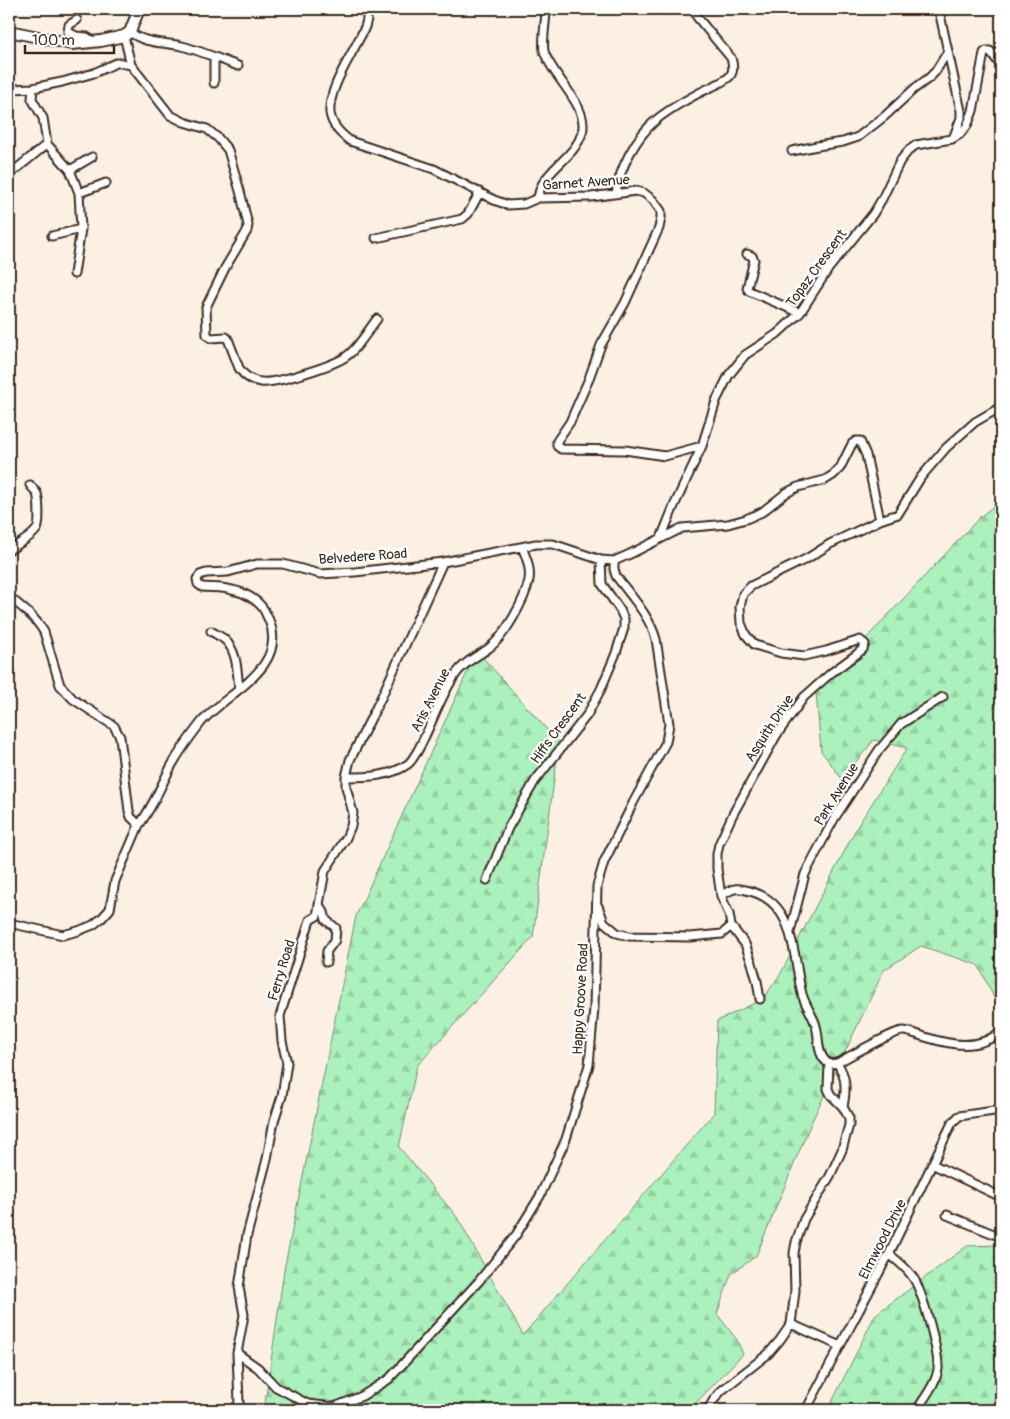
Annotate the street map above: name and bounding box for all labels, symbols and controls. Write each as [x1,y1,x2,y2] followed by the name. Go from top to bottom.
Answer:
[25,22,114,54] scale bar
[32,31,75,50] text: 100 m
[542,171,630,194] street label: Garnet Avenue
[783,226,851,310] street label: Topaz Crescent
[318,545,408,568] street label: Belvedere Road
[407,666,454,735] street label: Aris Avenue
[527,689,590,767] street label: Hiffs Crescent
[741,691,797,765] street label: Asquith Drive
[811,760,862,829] street label: Park Avenue
[264,937,299,1003] street label: Ferry Road
[569,943,592,1055] street label: Happy Groove Road
[855,1196,910,1282] street label: Elmwood Drive

